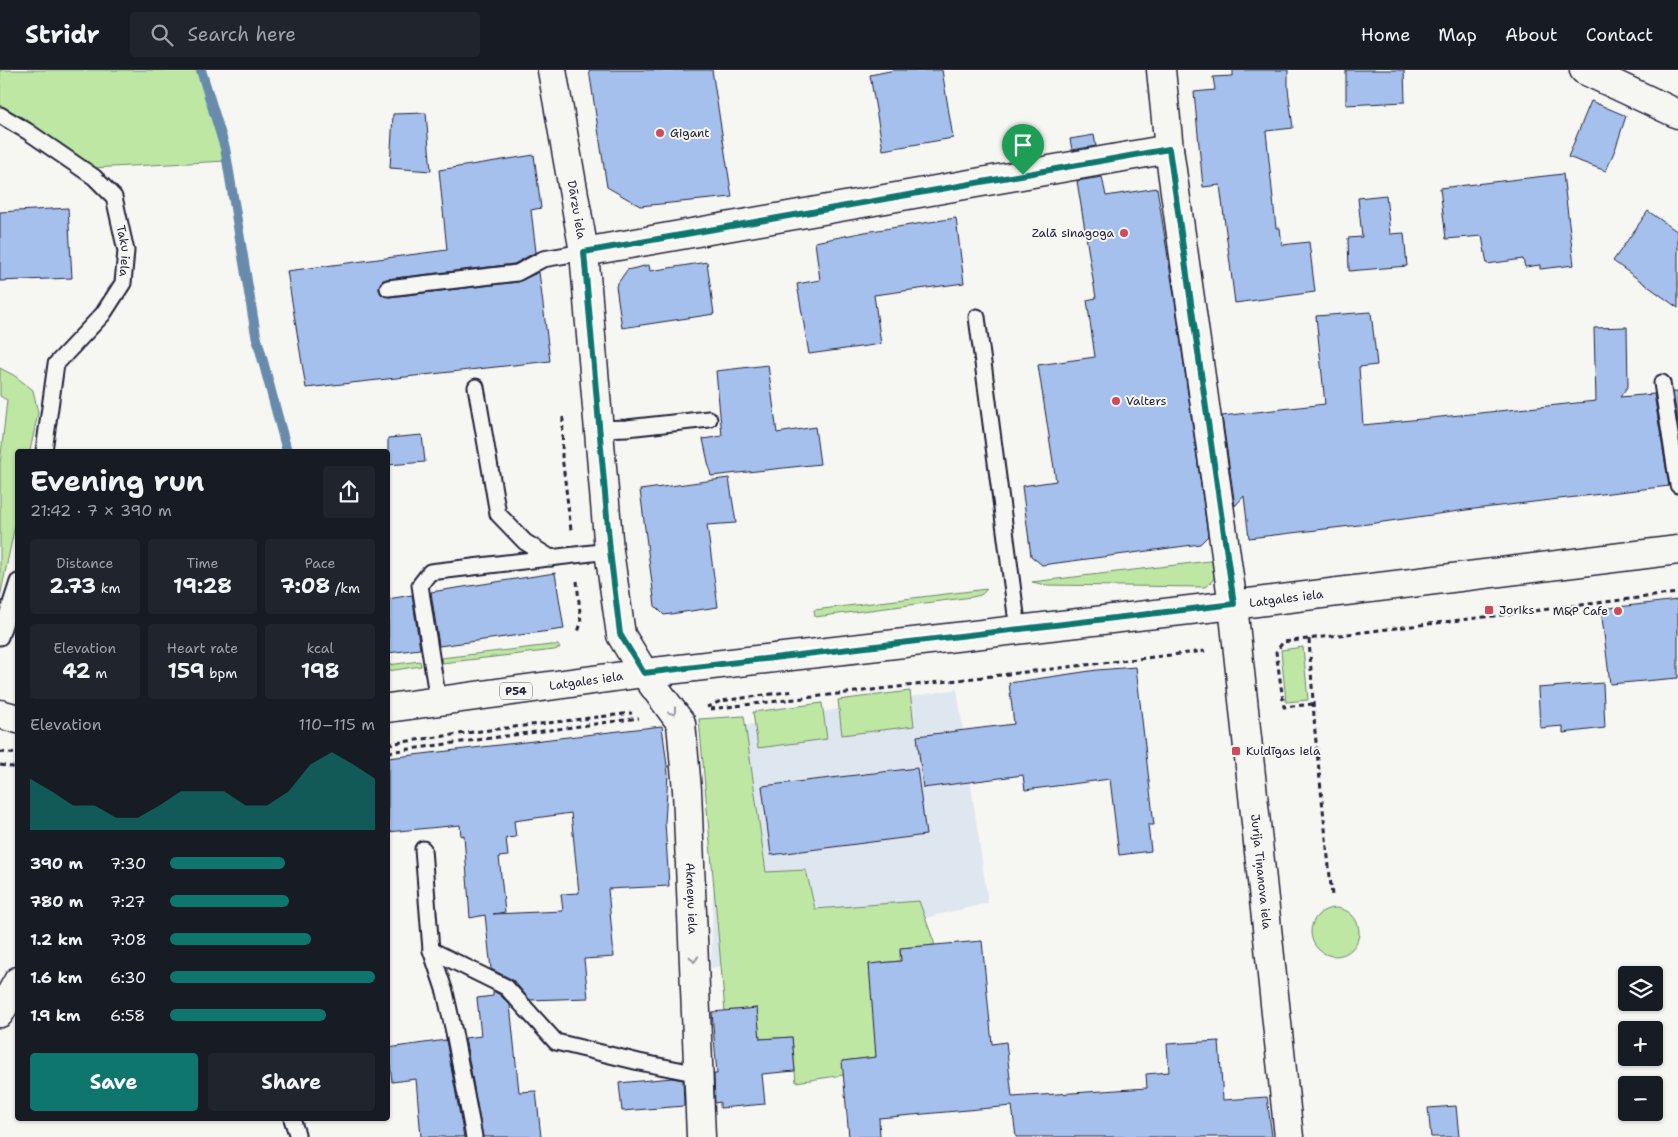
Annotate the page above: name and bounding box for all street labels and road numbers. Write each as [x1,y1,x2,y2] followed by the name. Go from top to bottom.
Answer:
[564,179,590,241] street label: Dārzu iela
[113,224,134,278] street label: Taku iela
[1248,586,1325,611] street label: Latgales iela
[548,668,625,694] street label: Latgales iela
[500,682,532,700] road number: P54
[1247,813,1275,931] street label: Jurija Tiņanova iela
[682,862,701,935] street label: Akmeņu iela

